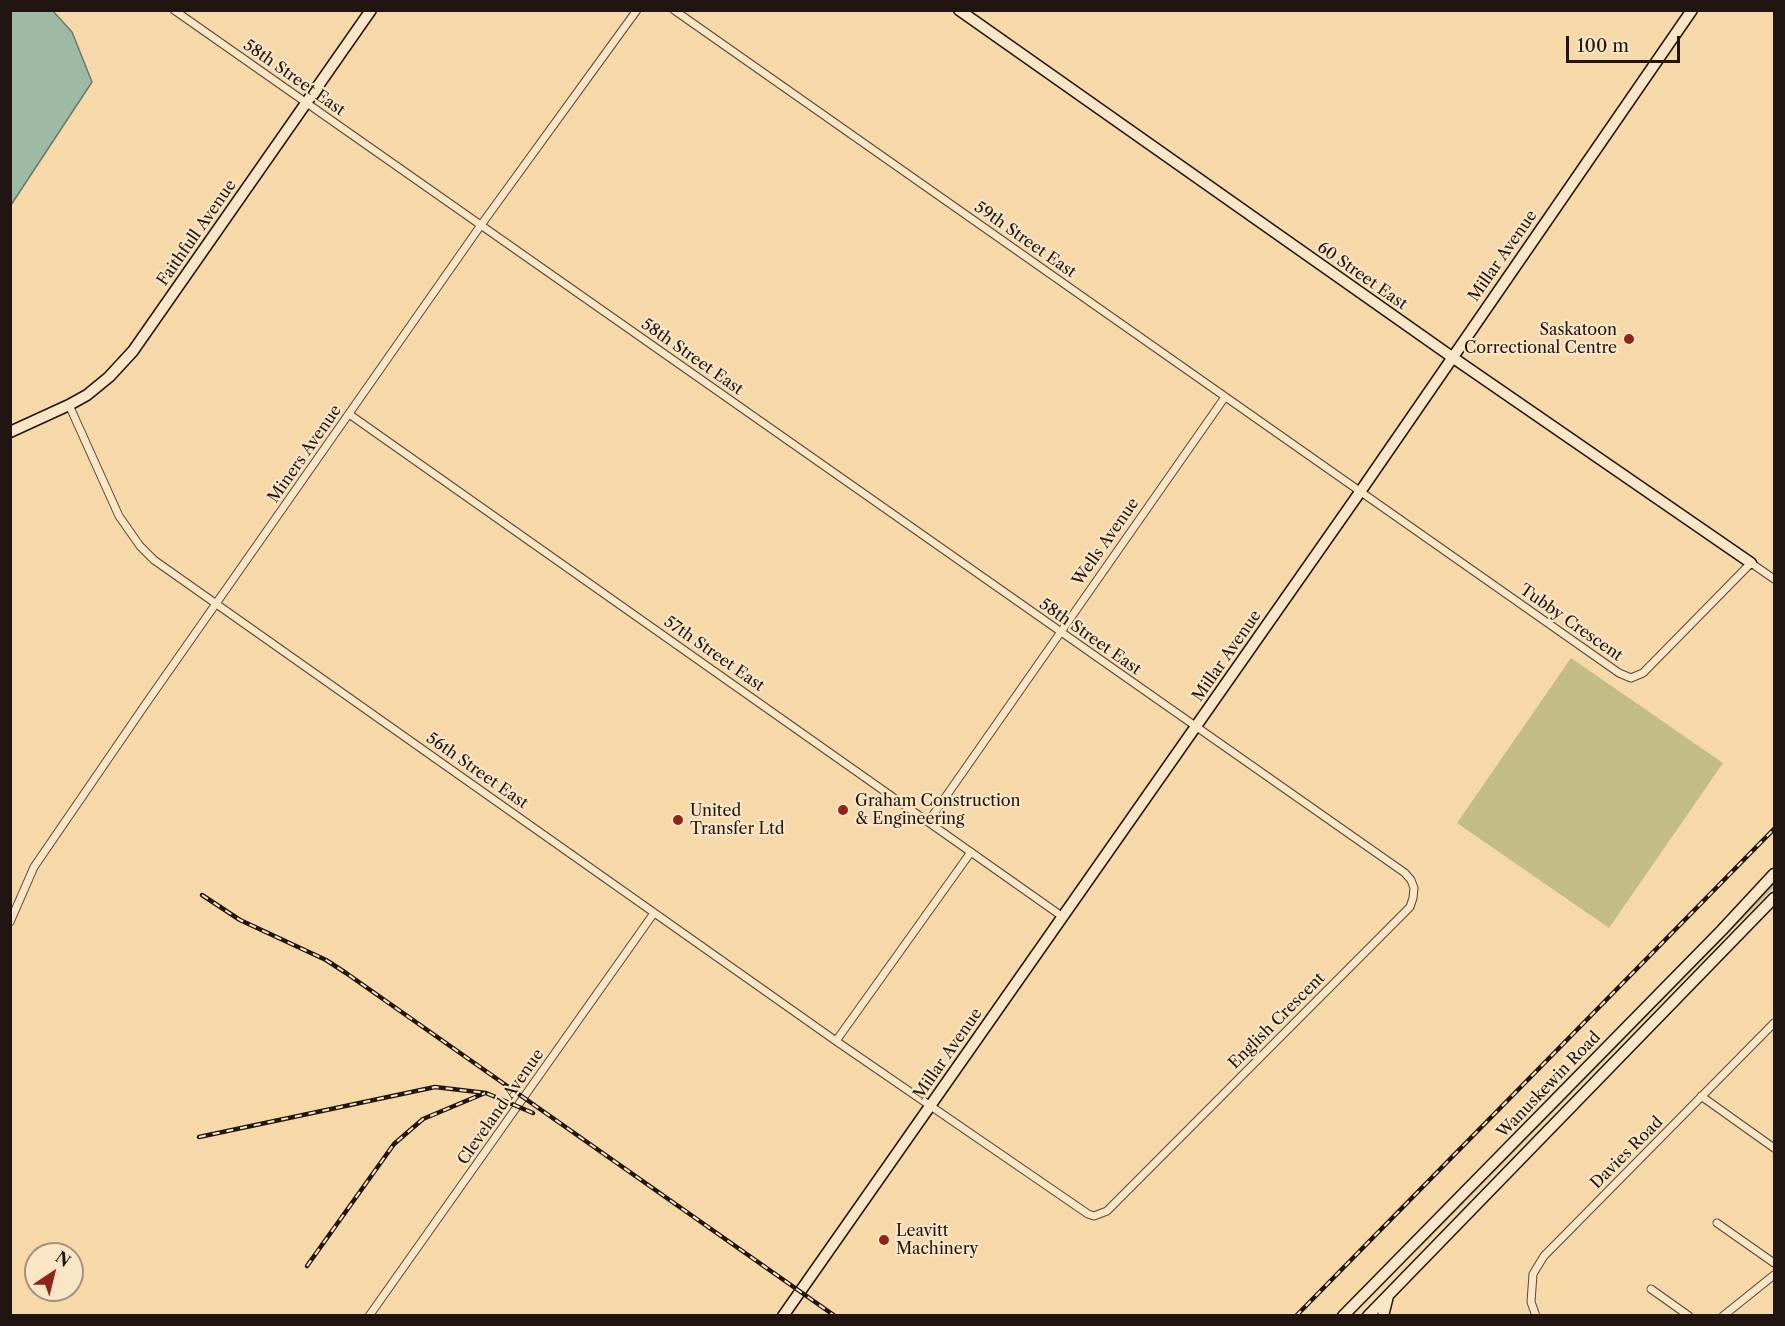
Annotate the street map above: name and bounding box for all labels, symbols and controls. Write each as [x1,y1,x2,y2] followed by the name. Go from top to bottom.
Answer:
[1569,24,1683,62] scale bar
[1577,35,1629,57] text: 100 m
[239,36,349,120] street label: 58th Street East
[153,176,241,290] street label: Faithfull Avenue
[971,198,1079,282] street label: 59th Street East
[1464,207,1542,305] street label: Millar Avenue
[1313,238,1411,314] street label: 60 Street East
[637,315,747,399] street label: 58th Street East
[1464,320,1617,358] place label: Saskatoon Correctional Centre
[1622,332,1636,346] marker: Saskatoon Correctional Centre
[264,401,346,507] street label: Miners Avenue
[1069,494,1143,590] street label: Wells Avenue
[1516,580,1626,666] street label: Tubby Crescent
[1035,595,1145,679] street label: 58th Street East
[1188,607,1266,705] street label: Millar Avenue
[660,612,768,696] street label: 57th Street East
[423,729,531,813] street label: 56th Street East
[855,791,1021,829] place label: Graham Construction & Engineering
[690,801,784,839] place label: United Transfer Ltd
[836,803,850,817] marker: Graham Construction & Engineering
[671,813,685,827] marker: United Transfer Ltd
[1225,969,1329,1073] street label: English Crescent
[909,1005,987,1103] street label: Millar Avenue
[1493,1028,1605,1142] street label: Wanuskewin Road
[454,1045,548,1169] street label: Cleveland Avenue
[1587,1113,1667,1193] street label: Davies Road
[896,1221,978,1259] place label: Leavitt Machinery
[877,1233,891,1247] marker: Leavitt Machinery
[24,1242,84,1302] north arrow
[52,1247,75,1271] text: N

